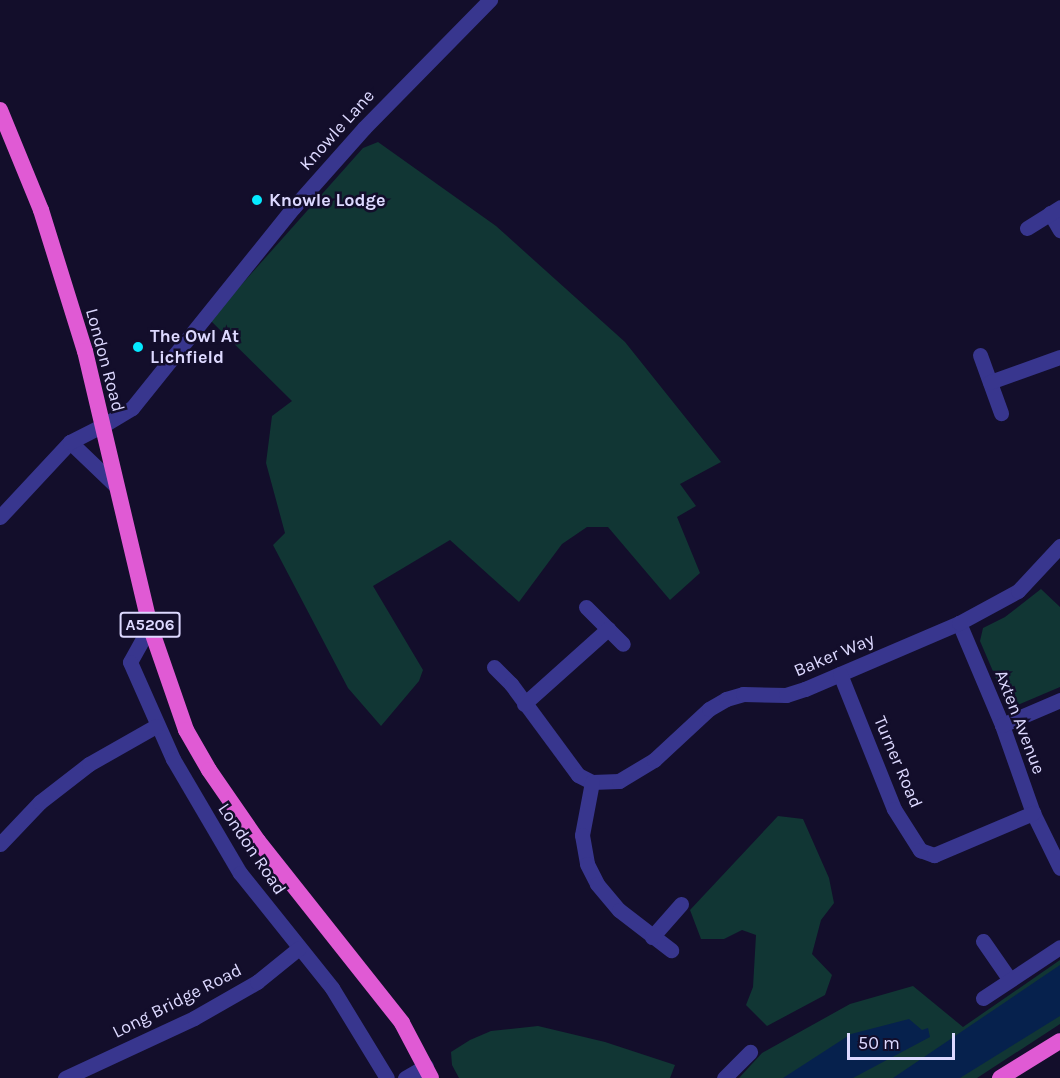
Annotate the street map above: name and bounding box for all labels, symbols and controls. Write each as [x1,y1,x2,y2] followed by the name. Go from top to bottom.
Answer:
[295,85,379,175] street label: Knowle Lane
[269,189,386,211] place label: Knowle Lodge
[250,193,264,207] marker: Knowle Lodge
[81,306,129,414] street label: London Road
[150,326,239,368] place label: The Owl At Lichfield
[131,340,145,354] marker: The Owl At Lichfield
[118,612,182,638] road number: A5206
[791,628,877,682] street label: Baker Way
[990,667,1050,777] street label: Axten Avenue
[869,713,927,811] street label: Turner Road
[213,799,291,899] street label: London Road
[109,959,245,1043] street label: Long Bridge Road
[850,1021,958,1059] scale bar
[858,1032,900,1054] text: 50 m

